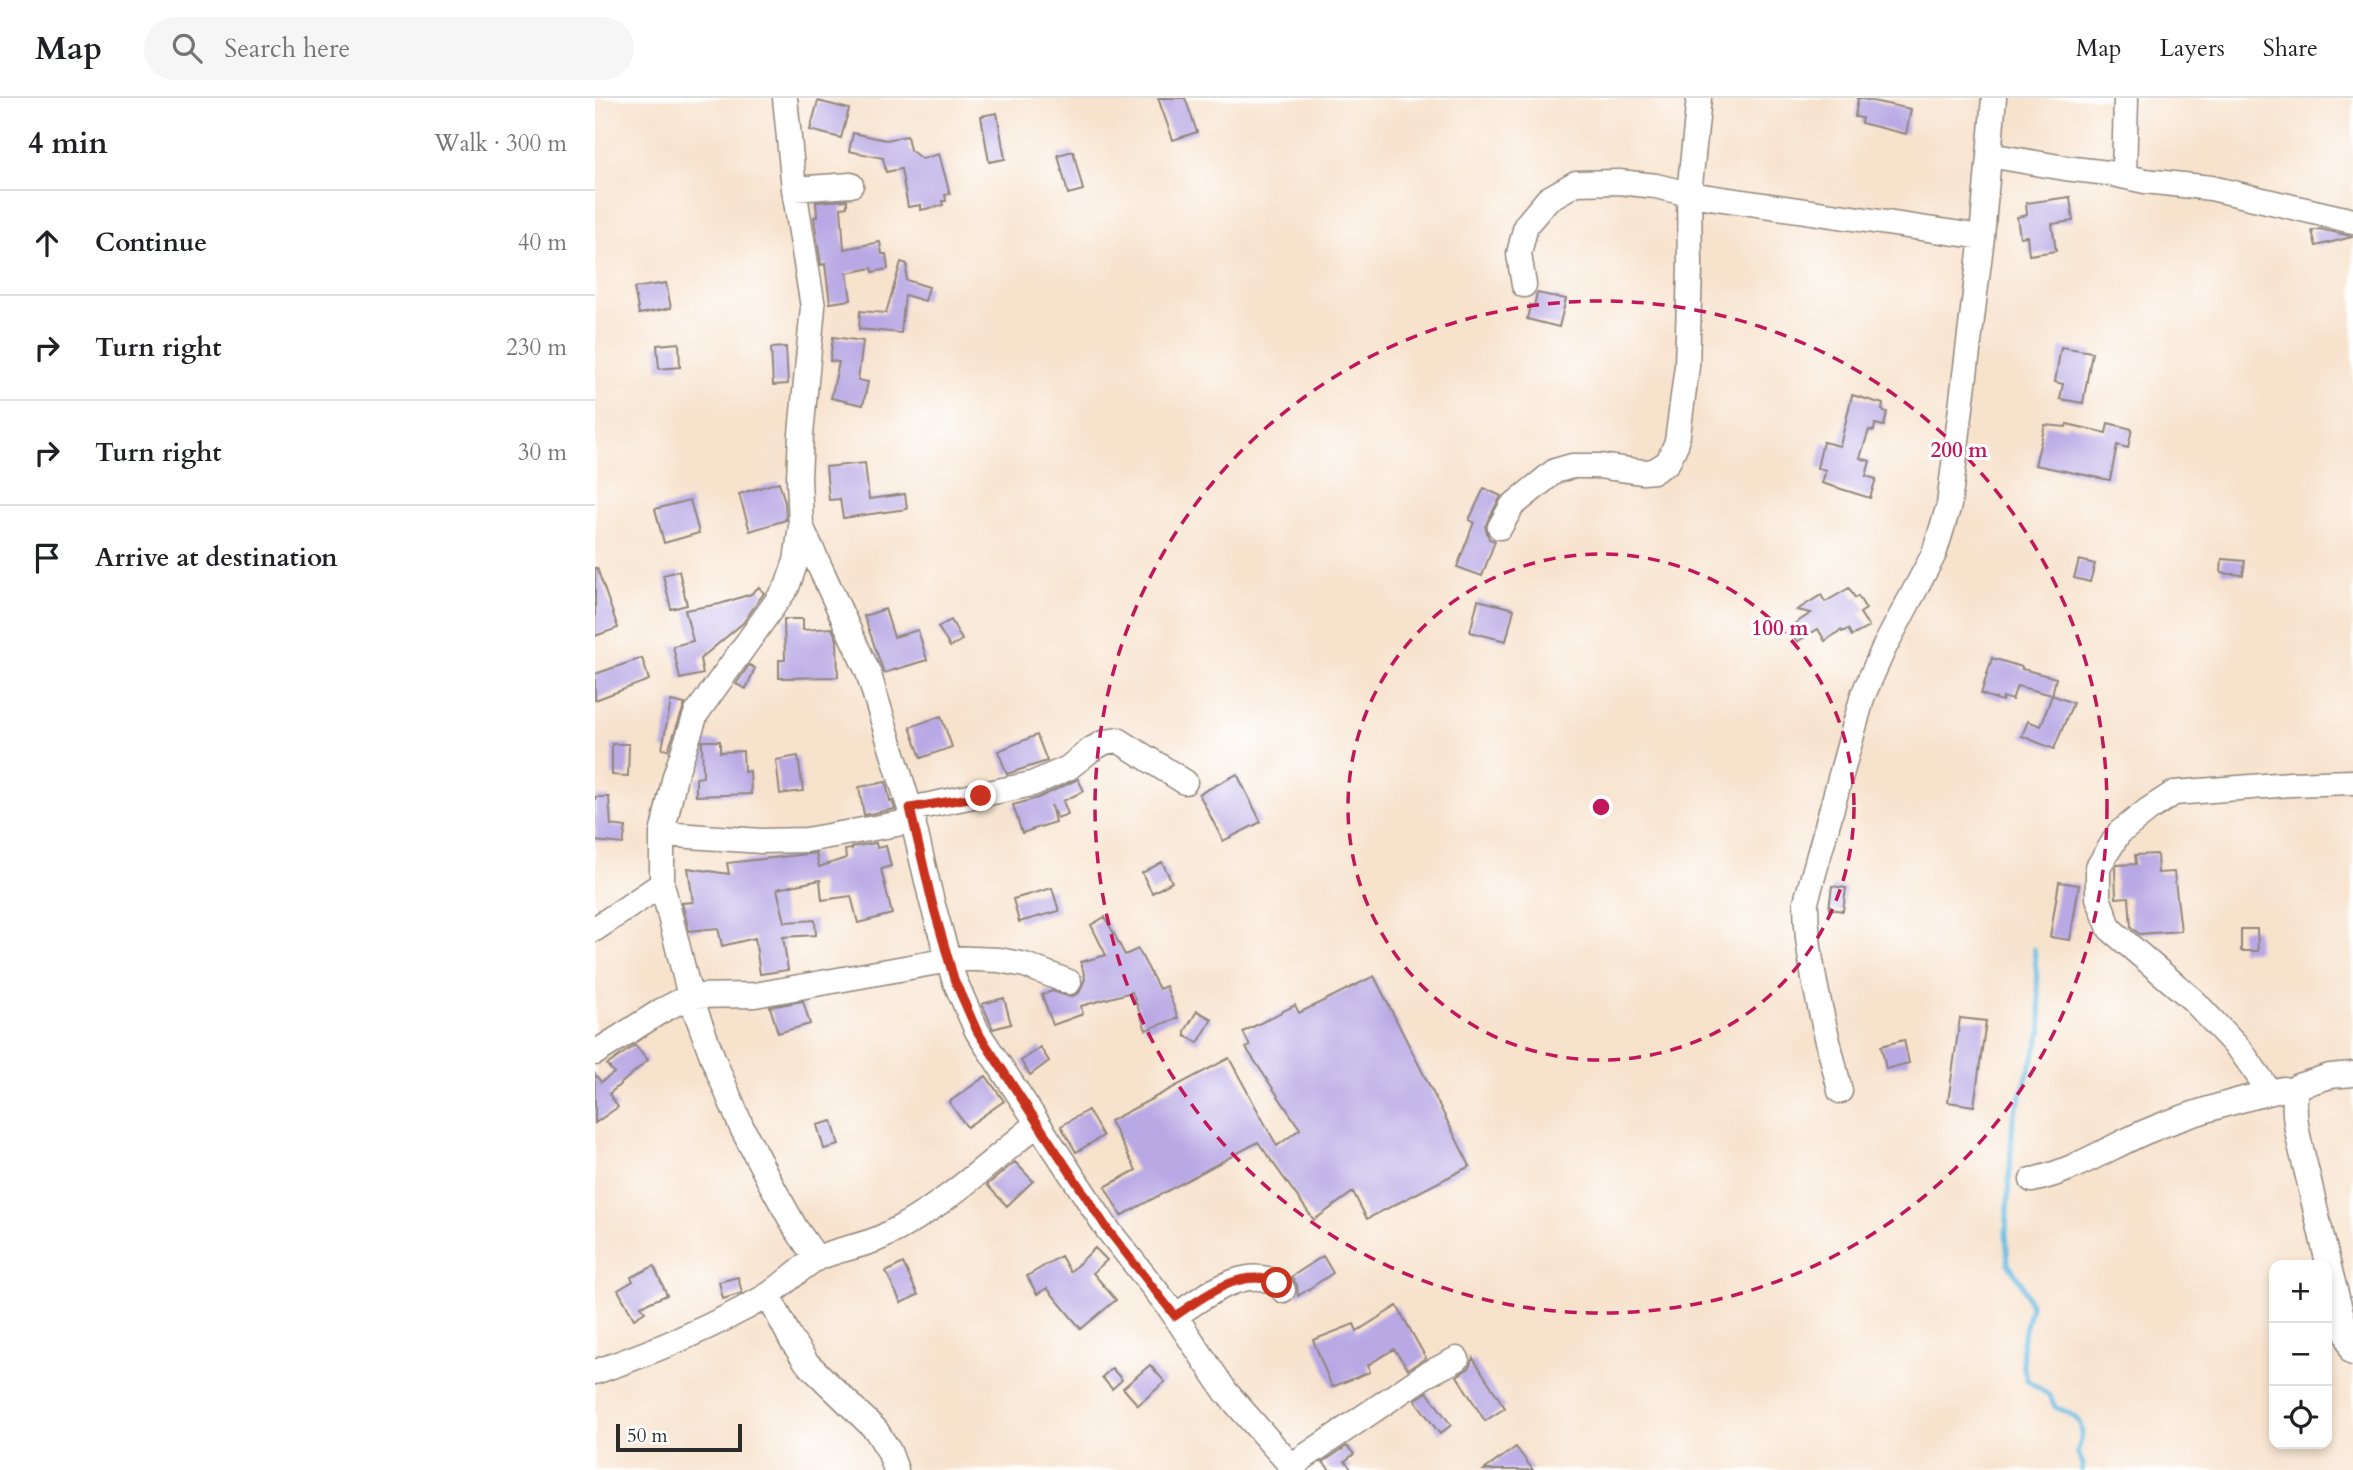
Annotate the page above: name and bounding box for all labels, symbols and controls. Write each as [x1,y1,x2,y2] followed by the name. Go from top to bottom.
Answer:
[144,17,634,80] search box
[35,26,102,71] text: Map
[168,29,206,67] icon: search
[224,31,350,66] text: Search here
[2076,32,2122,65] text: Map
[2160,32,2225,65] text: Layers
[2263,32,2318,65] text: Share
[28,123,108,164] text: 4 min
[434,128,567,159] text: Walk · 300 m
[28,224,66,262] icon: ahead
[95,225,207,260] text: Continue
[518,227,567,258] text: 40 m
[28,329,66,367] icon: right
[95,330,222,365] text: Turn right
[506,332,567,363] text: 230 m
[28,434,66,472] icon: right
[95,435,222,470] text: Turn right
[1930,436,1988,465] text: 200 m
[518,437,567,468] text: 30 m
[28,539,66,577] icon: arrive
[95,540,338,575] text: Arrive at destination
[1751,614,1809,643] text: 100 m
[965,780,996,811] route end
[1589,795,1613,819] centre of rings
[2269,1260,2332,1449] map controls
[2269,1260,2332,1323] button: +
[1261,1267,1292,1298] route start
[2269,1323,2332,1386] button: −
[2269,1386,2332,1449] button: locate
[616,1421,742,1453] scale bar
[627,1423,668,1449] text: 50 m

